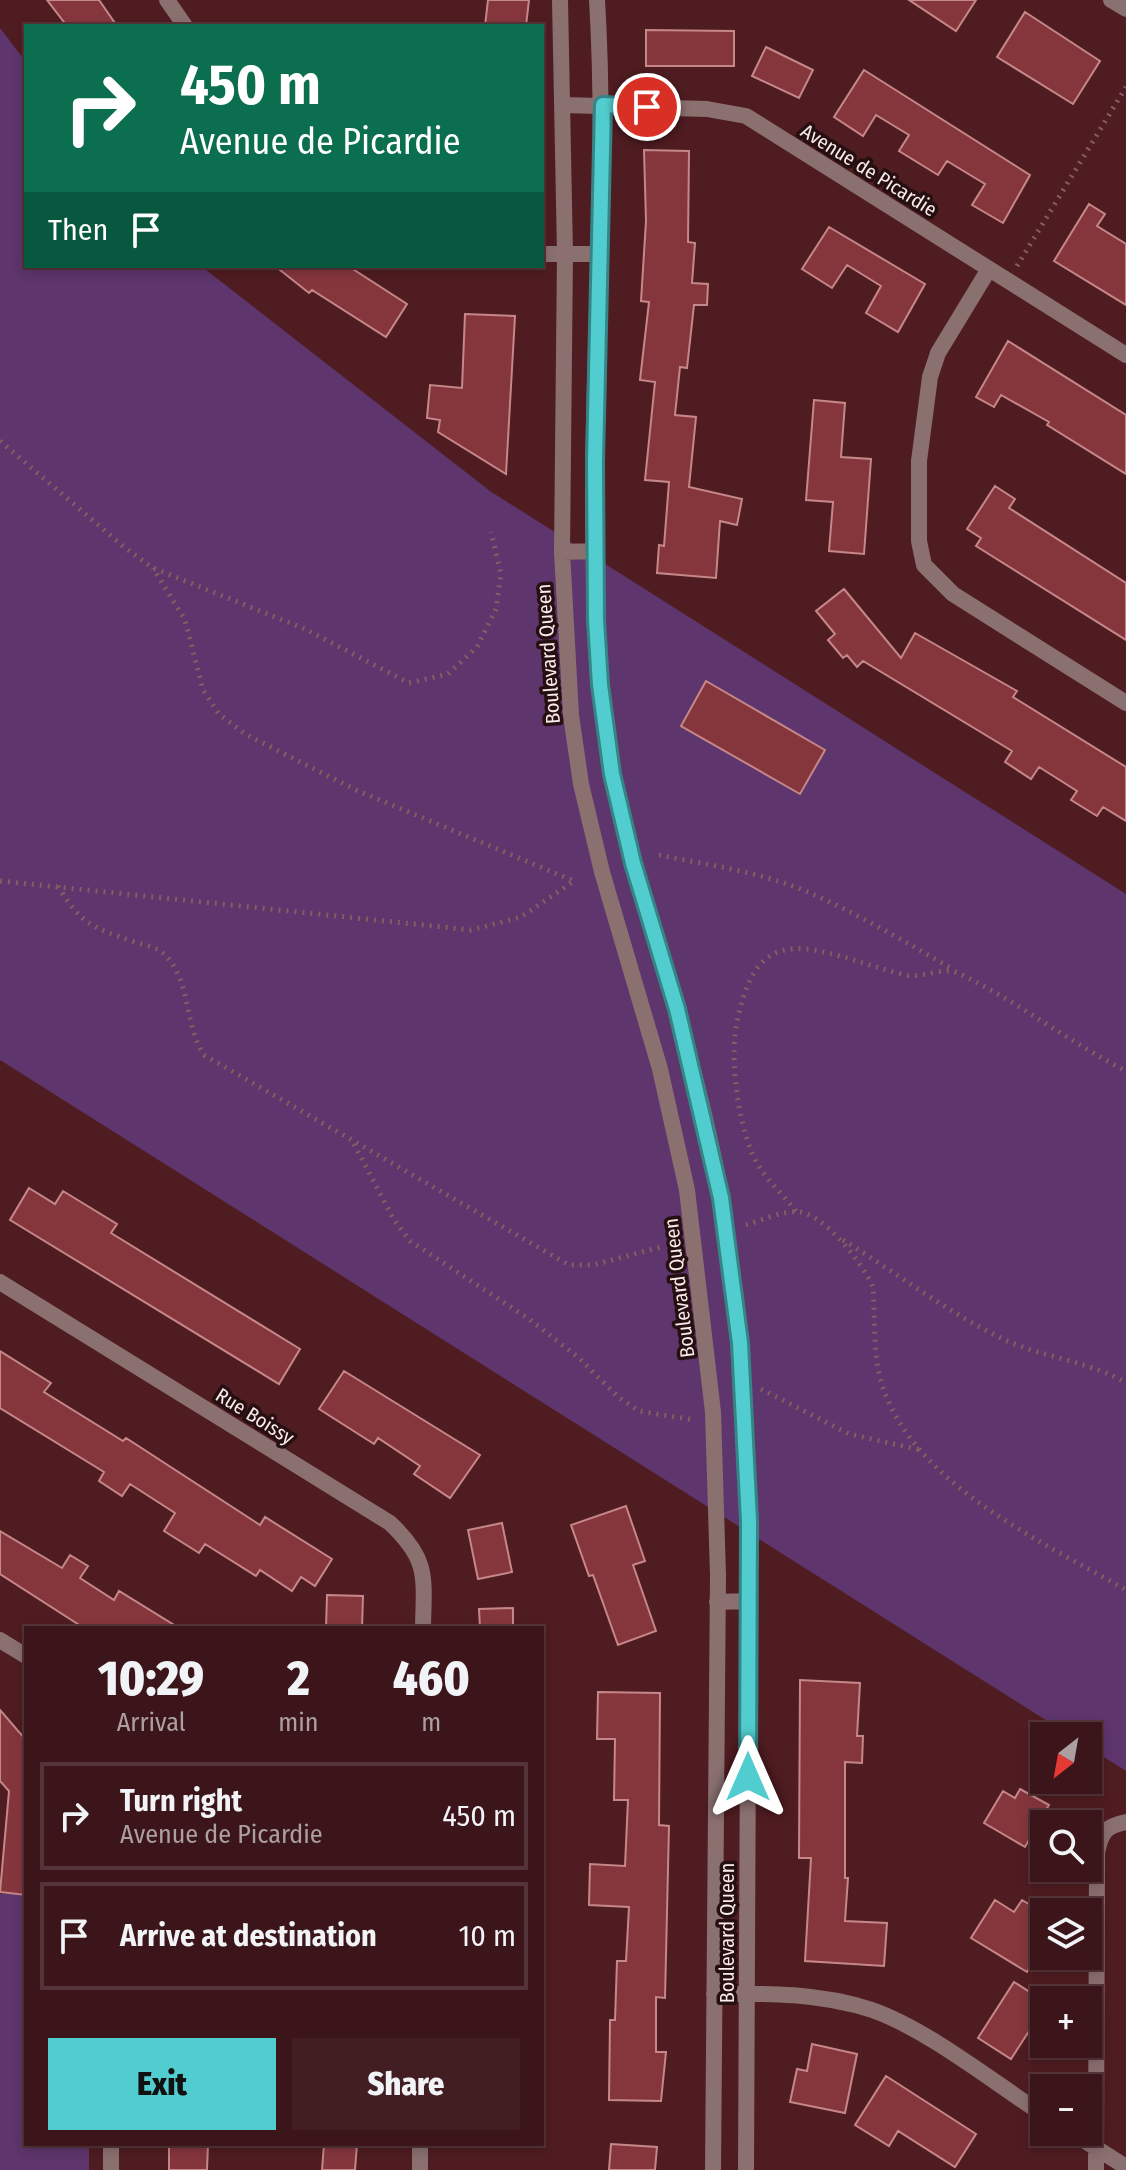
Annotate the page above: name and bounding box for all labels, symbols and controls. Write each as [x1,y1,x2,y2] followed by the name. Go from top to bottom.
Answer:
[180,52,321,119] text: 450 m
[48,56,152,160] icon: right
[613,73,681,141] pin
[625,85,669,129] icon: arrive
[797,119,941,221] street label: Avenue de Picardie
[180,120,460,164] text: Avenue de Picardie
[124,208,168,252] icon: arrive
[48,212,108,248] text: Then
[531,583,565,725] street label: Boulevard Queen
[659,1217,699,1359] street label: Boulevard Queen
[211,1383,299,1450] street label: Rue Boissy
[98,1650,204,1708] text: 10:29
[287,1650,310,1708] text: 2
[393,1650,470,1708] text: 460
[117,1707,186,1738] text: Arrival
[278,1707,319,1738] text: min
[421,1707,441,1738] text: m
[1030,1722,1102,1794] north arrow
[1030,1722,1102,2146] map controls
[706,1735,790,1819] position arrow
[120,1783,242,1819] text: Turn right
[52,1794,96,1838] icon: right
[442,1798,516,1834] text: 450 m
[1030,1810,1102,1882] button: search
[120,1819,323,1850] text: Avenue de Picardie
[715,1863,739,2003] street label: Boulevard Queen
[1030,1898,1102,1970] button: layers
[52,1914,96,1958] icon: arrive
[120,1918,377,1954] text: Arrive at destination
[459,1918,516,1954] text: 10 m
[1030,1986,1102,2058] button: +
[48,2038,276,2130] button: Exit
[292,2038,520,2130] button: Share
[1030,2074,1102,2146] button: −

